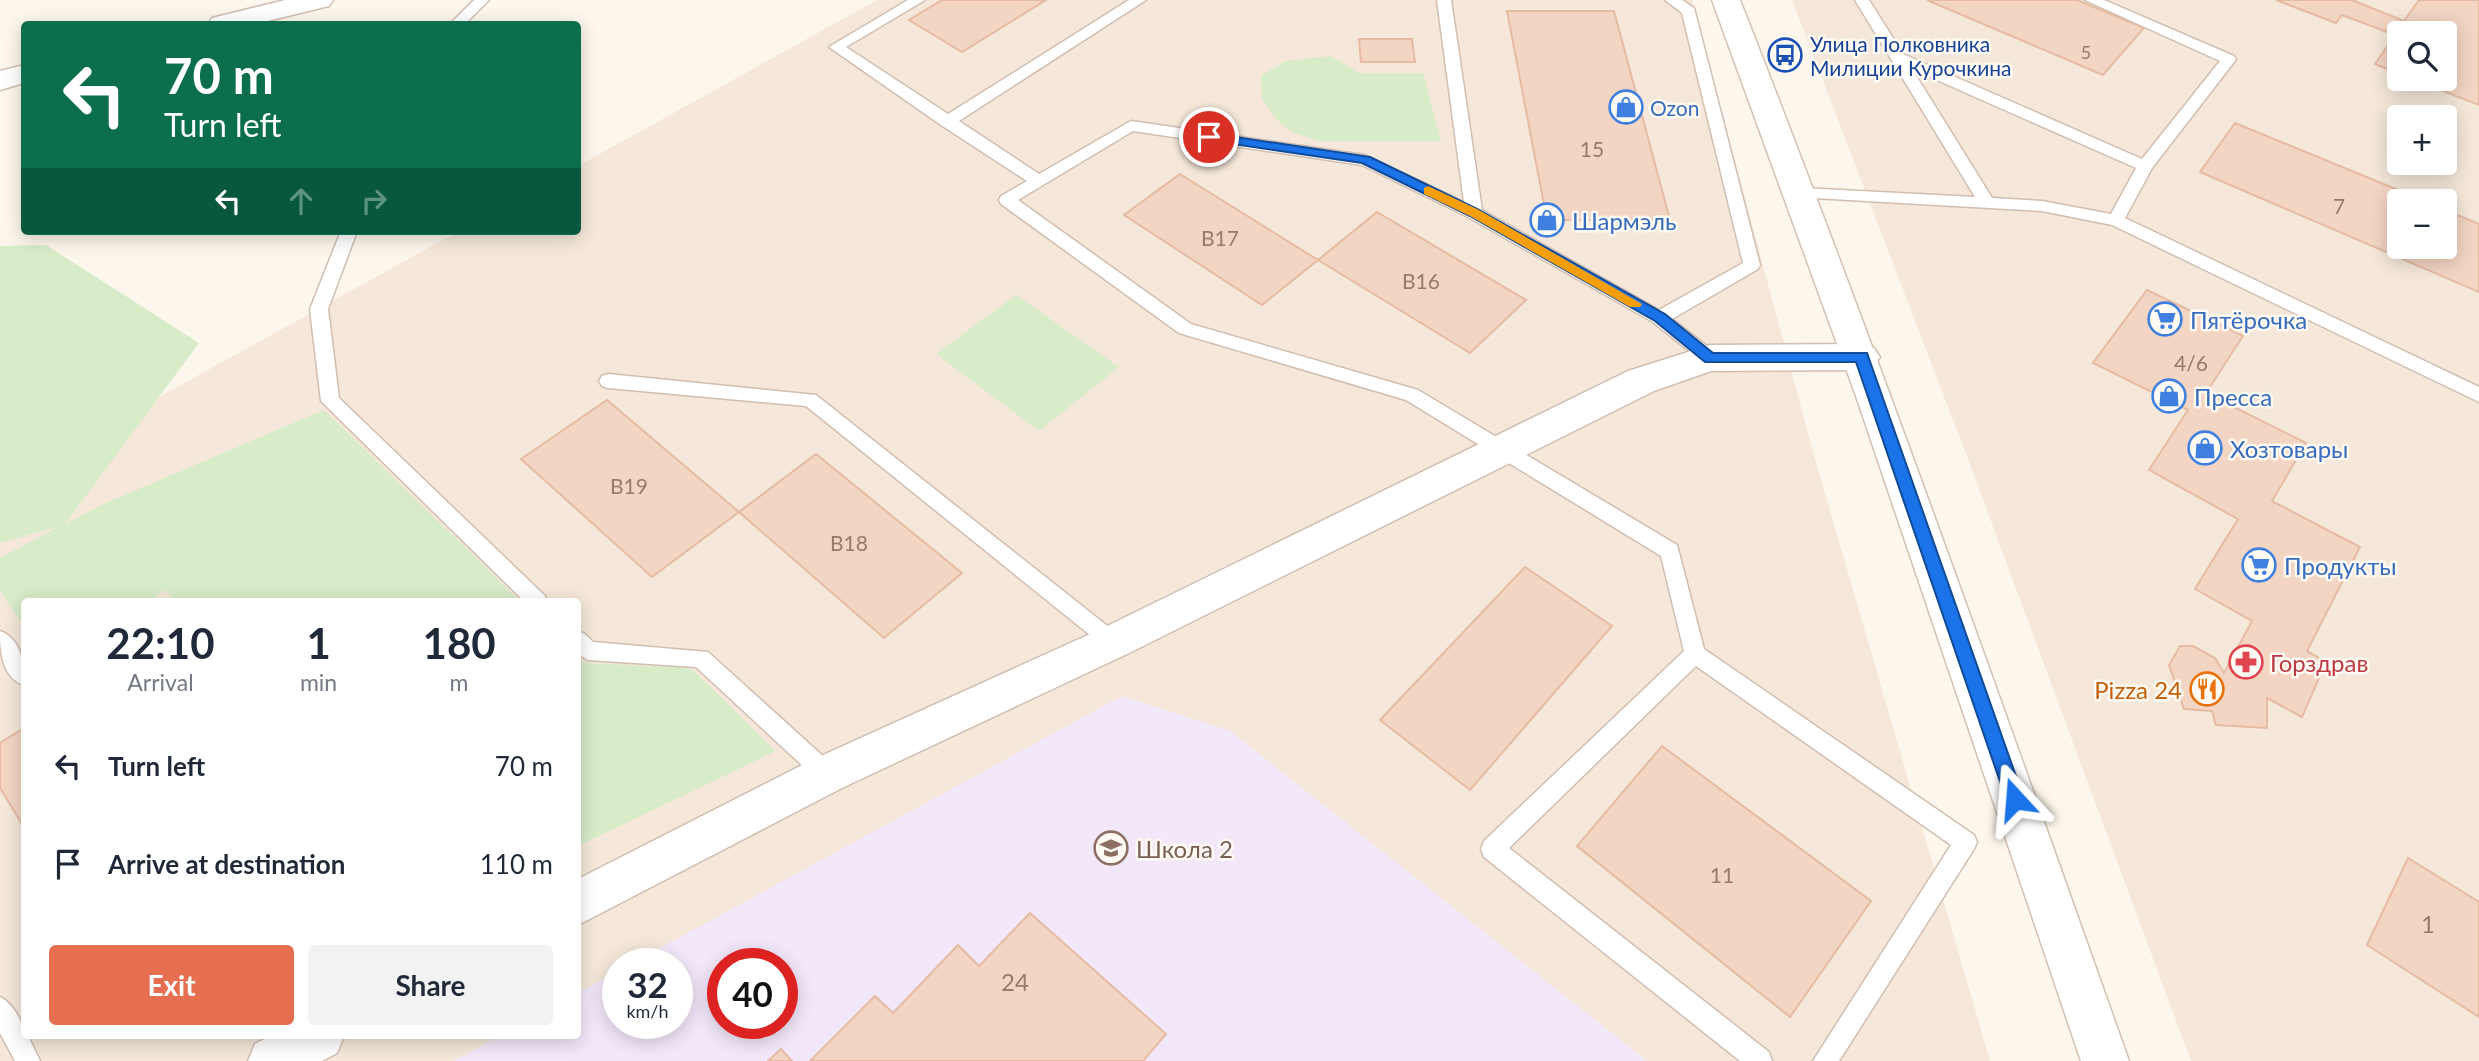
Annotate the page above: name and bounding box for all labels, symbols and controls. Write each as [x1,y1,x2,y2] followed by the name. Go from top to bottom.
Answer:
[2387,21,2457,259] map controls
[2387,21,2457,91] button: search
[1810,31,2012,80] place label: Улица Полковника Милиции Курочкина
[1766,36,1804,74] bus stop icon: Улица Полковника Милиции Курочкина
[2081,41,2091,63] house number: 5
[164,46,274,104] text: 70 m
[49,49,140,140] icon: left
[1607,88,1645,126] shop icon: Ozon
[1650,95,1700,120] place label: Ozon
[164,105,281,144] text: Turn left
[2387,105,2457,175] button: +
[1179,107,1239,167] pin
[1190,118,1228,156] icon: arrive
[1580,136,1604,161] house number: 15
[209,182,247,220] icon: left
[282,182,320,220] icon: ahead
[355,182,393,220] icon: right
[2387,189,2457,259] button: −
[2333,193,2345,218] house number: 7
[1528,201,1566,239] shop icon: Шармэль
[1572,206,1677,235] place label: Шармэль
[1201,225,1239,250] house number: В17
[1402,268,1440,293] house number: В16
[2146,300,2184,338] supermarket icon: Пятёрочка
[2190,305,2307,334] place label: Пятёрочка
[2174,350,2208,375] house number: 4/6
[2150,377,2188,415] shop icon: Пресса
[2194,382,2272,411] place label: Пресса
[2186,429,2224,467] shop icon: Хозтовары
[2230,434,2348,463] place label: Хозтовары
[610,473,648,498] house number: В19
[830,530,868,555] house number: В18
[2240,546,2278,584] supermarket icon: Продукты
[2284,551,2397,580] place label: Продукты
[106,618,215,668] text: 22:10
[306,618,331,668] text: 1
[423,618,496,668] text: 180
[2227,643,2265,681] pharmacy icon: Горздрав
[2270,648,2368,677] place label: Горздрав
[127,668,194,696] text: Arrival
[300,668,337,696] text: min
[450,668,469,696] text: m
[2188,670,2226,708] restaurant icon: Pizza 24
[2094,675,2182,704] place label: Pizza 24
[49,747,87,785] icon: left
[108,750,205,782] text: Turn left
[495,750,553,782] text: 70 m
[1978,762,2052,836] position arrow
[1092,829,1130,867] school or university icon: Школа 2
[1136,834,1233,863] place label: Школа 2
[49,845,87,883] icon: arrive
[108,848,345,880] text: Arrive at destination
[480,848,553,880] text: 110 m
[1710,862,1734,887] house number: 11
[2421,909,2435,938] house number: 1
[49,945,294,1025] button: Exit
[308,945,553,1025] button: Share
[707,948,798,1039] speed limit sign: 40
[627,963,668,1005] text: 32
[1001,967,1029,996] house number: 24
[626,1000,669,1022] text: km/h

